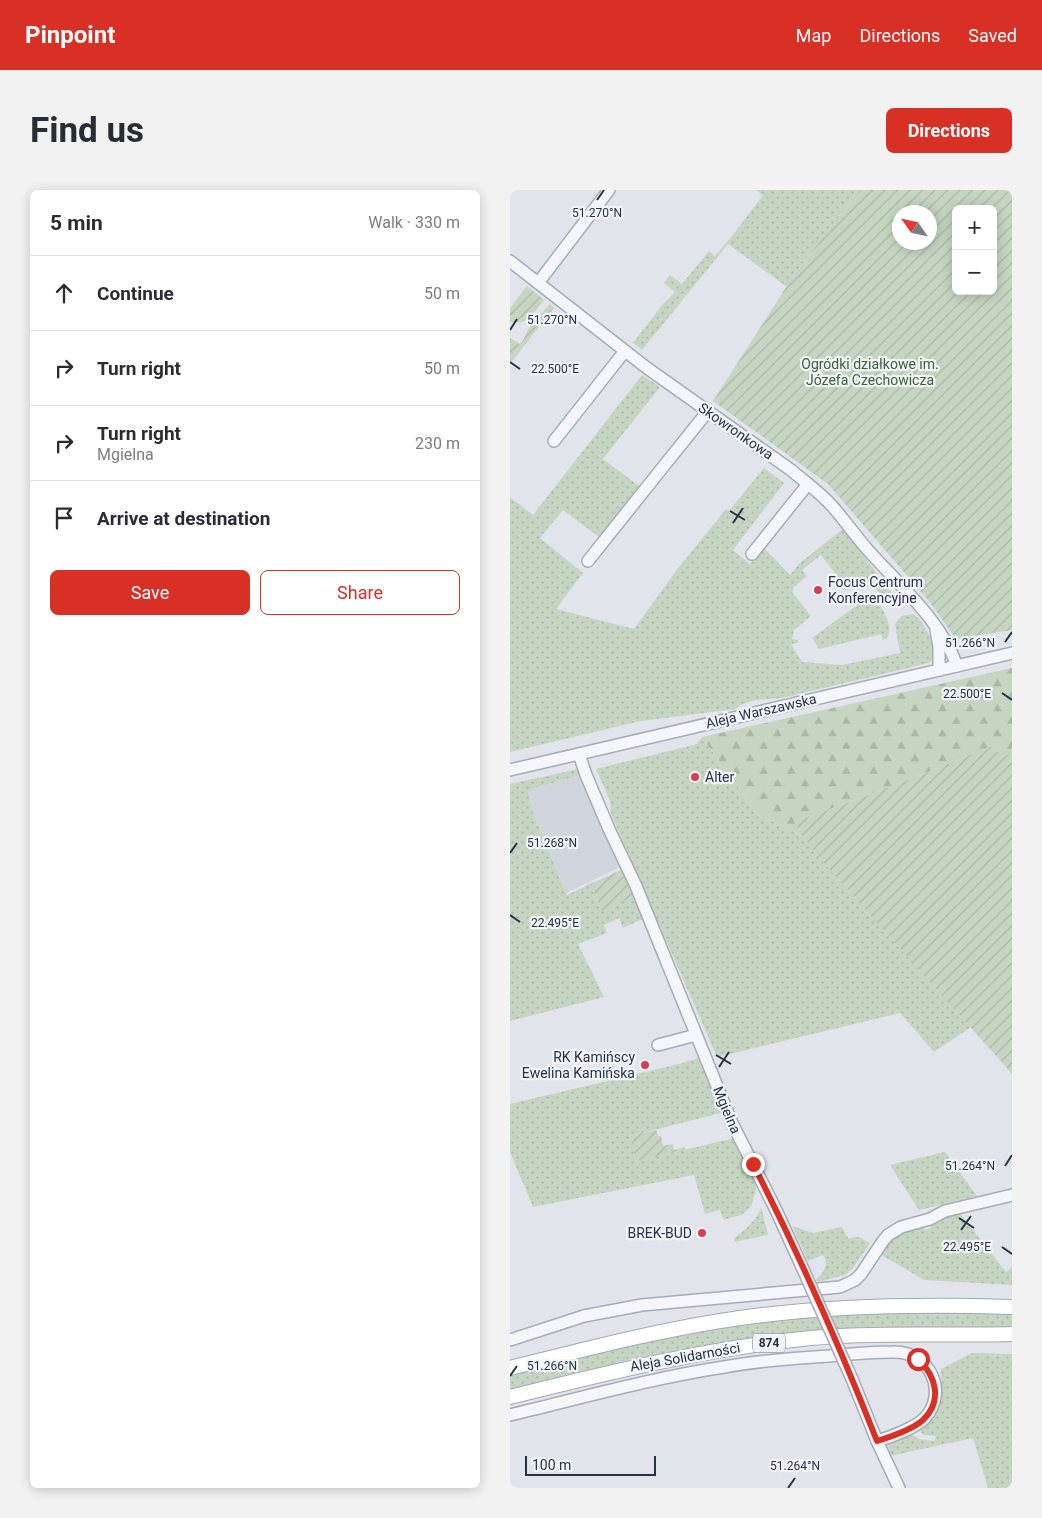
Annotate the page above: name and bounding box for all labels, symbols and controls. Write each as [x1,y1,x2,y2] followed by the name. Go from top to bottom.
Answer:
[25,21,115,49] text: Pinpoint
[796,25,831,46] text: Map
[859,25,940,46] text: Directions
[968,25,1017,46] text: Saved
[886,108,1012,153] button: Directions
[30,110,144,151] text: Find us
[892,205,937,250] north arrow
[952,205,997,295] map controls
[952,205,997,250] button: +
[572,206,622,220] text: 51.270°N
[50,211,103,235] text: 5 min
[368,213,460,232] text: Walk · 330 m
[952,250,997,295] button: −
[50,279,78,307] icon: ahead
[97,282,174,305] text: Continue
[424,284,460,303] text: 50 m
[527,313,577,327] text: 51.270°N
[50,354,78,382] icon: right
[801,356,939,388] park label: Ogródki działkowe im. Józefa Czechowicza
[97,357,181,380] text: Turn right
[424,359,460,378] text: 50 m
[531,362,579,376] text: 22.500°E
[696,399,776,463] street label: Skowronkowa
[97,422,181,445] text: Turn right
[50,429,78,457] icon: right
[415,434,460,453] text: 230 m
[97,445,154,464] text: Mgielna
[50,504,78,532] icon: arrive
[97,507,270,530] text: Arrive at destination
[50,570,250,615] button: Save
[260,570,460,615] button: Share
[828,574,923,606] place label: Focus Centrum Konferencyjne
[812,584,824,596] marker: Focus Centrum Konferencyjne
[945,636,995,650] text: 51.266°N
[943,687,991,701] text: 22.500°E
[704,690,818,732] street label: Aleja Warszawska
[705,769,735,785] place label: Alter
[689,771,701,783] marker: Alter
[527,836,577,850] text: 51.268°N
[531,916,579,930] text: 22.495°E
[522,1049,635,1081] place label: RK Kamińscy Ewelina Kamińska
[639,1059,651,1071] marker: RK Kamińscy Ewelina Kamińska
[710,1084,744,1136] street label: Mgielna
[742,1153,765,1176] route end
[945,1159,995,1173] text: 51.264°N
[627,1225,692,1241] place label: BREK-BUD
[696,1227,708,1239] marker: BREK-BUD
[943,1240,991,1254] text: 22.495°E
[753,1334,785,1352] road number: 874
[629,1339,741,1375] street label: Aleja Solidarności
[907,1348,930,1371] route start
[527,1359,577,1373] text: 51.266°N
[525,1453,656,1476] scale bar
[532,1457,571,1473] text: 100 m
[770,1459,820,1473] text: 51.264°N

